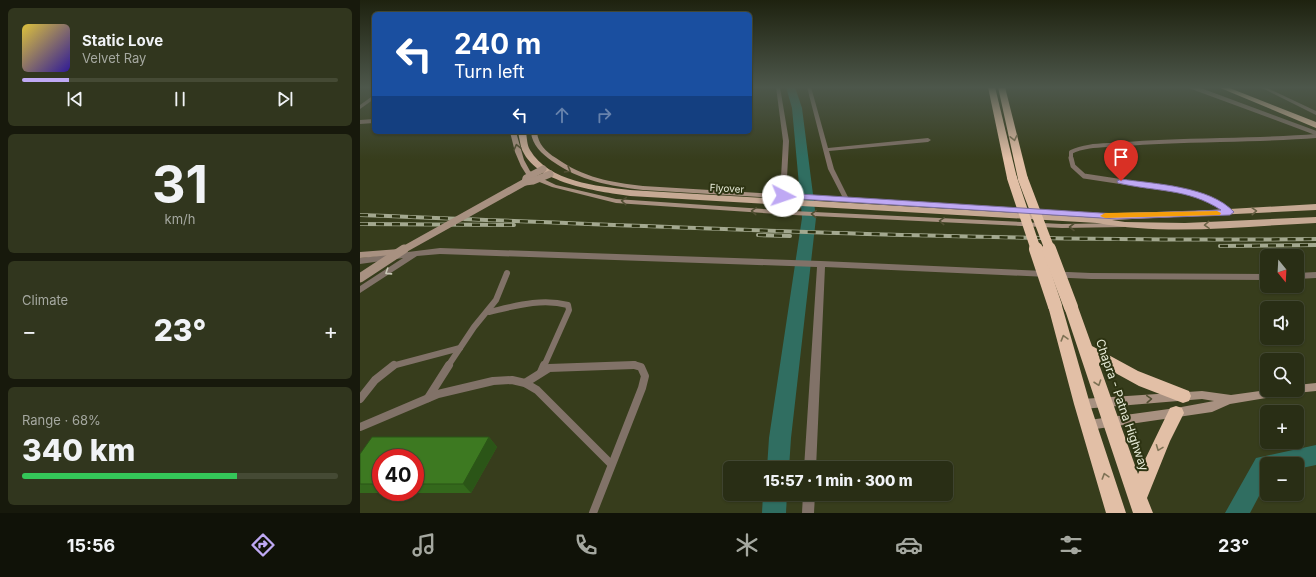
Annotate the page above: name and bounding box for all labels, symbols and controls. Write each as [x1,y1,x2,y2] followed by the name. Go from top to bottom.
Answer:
[454,27,541,61] text: 240 m
[388,28,440,80] icon: left
[82,31,163,50] text: Static Love
[82,50,146,66] text: Velvet Ray
[454,61,524,82] text: Turn left
[64,88,86,110] icon: previous
[169,88,191,110] icon: pause
[274,88,296,110] icon: next
[509,104,531,126] icon: left
[551,104,573,126] icon: ahead
[593,104,615,126] icon: right
[1009,135,1017,141] one-way arrow
[1104,140,1138,181] pin
[514,144,522,151] one-way arrow
[1110,146,1132,168] icon: arrive
[152,153,208,216] text: 31
[564,165,571,172] one-way arrow
[762,175,804,217] position arrow
[709,181,745,195] street label: Flyover
[621,197,627,206] one-way arrow
[751,206,757,215] one-way arrow
[1251,206,1257,215] one-way arrow
[811,210,817,219] one-way arrow
[165,211,195,227] text: km/h
[939,216,945,225] one-way arrow
[1204,221,1210,229] one-way arrow
[1069,223,1075,231] one-way arrow
[1260,249,1304,293] north arrow
[1260,249,1304,501] map controls
[386,267,393,274] one-way arrow
[22,292,68,308] text: Climate
[1260,301,1304,345] button: sound
[154,312,206,348] text: 23°
[22,318,37,344] text: −
[323,318,338,344] text: +
[1060,334,1068,341] one-way arrow
[1093,337,1152,473] street label: Chapra - Patna Highway
[1260,353,1304,397] button: search
[1093,380,1102,387] one-way arrow
[1146,394,1152,403] one-way arrow
[1260,405,1304,449] button: +
[22,412,101,428] text: Range · 68%
[22,432,135,468] text: 340 km
[1156,445,1164,452] one-way arrow
[372,449,424,501] speed limit sign: 40
[1260,457,1304,501] button: −
[763,471,913,490] text: 15:57 · 1 min · 300 m
[1101,472,1110,479] one-way arrow
[249,531,277,559] icon: directions
[410,531,438,559] icon: music
[572,531,600,559] icon: phone
[733,531,761,559] icon: climate
[895,531,923,559] icon: car
[1057,531,1085,559] icon: filters
[67,535,115,556] text: 15:56
[1218,535,1249,556] text: 23°

